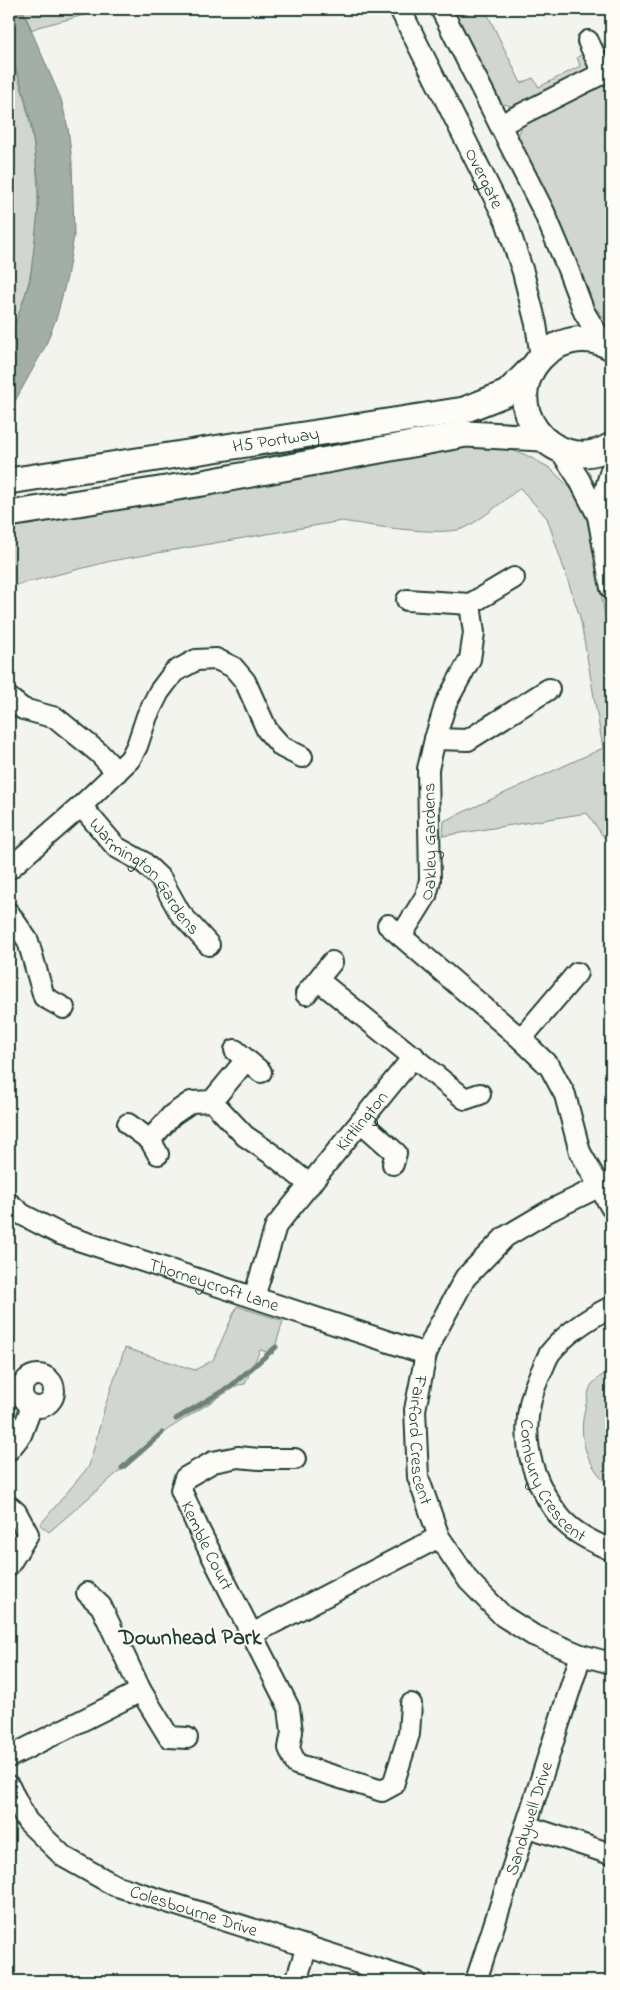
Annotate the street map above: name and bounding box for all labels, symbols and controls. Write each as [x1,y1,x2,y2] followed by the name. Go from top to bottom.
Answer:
[457,144,509,215] street label: Overgate
[231,422,321,461] street label: H5 Portway
[414,782,445,904] street label: Oakley Gardens
[82,813,205,942] street label: Warmington Gardens
[331,1086,396,1158] street label: Kirtlington
[145,1253,283,1320] street label: Thorneycroft Lane
[400,1372,438,1509] street label: Fairford Crescent
[512,1419,590,1550] street label: Cornbury Crescent
[173,1498,239,1596] street label: Kemble Court
[118,1623,263,1655] district label: Downhead Park
[500,1758,561,1879] street label: Sandywell Drive
[126,1880,261,1945] street label: Colesbourne Drive

